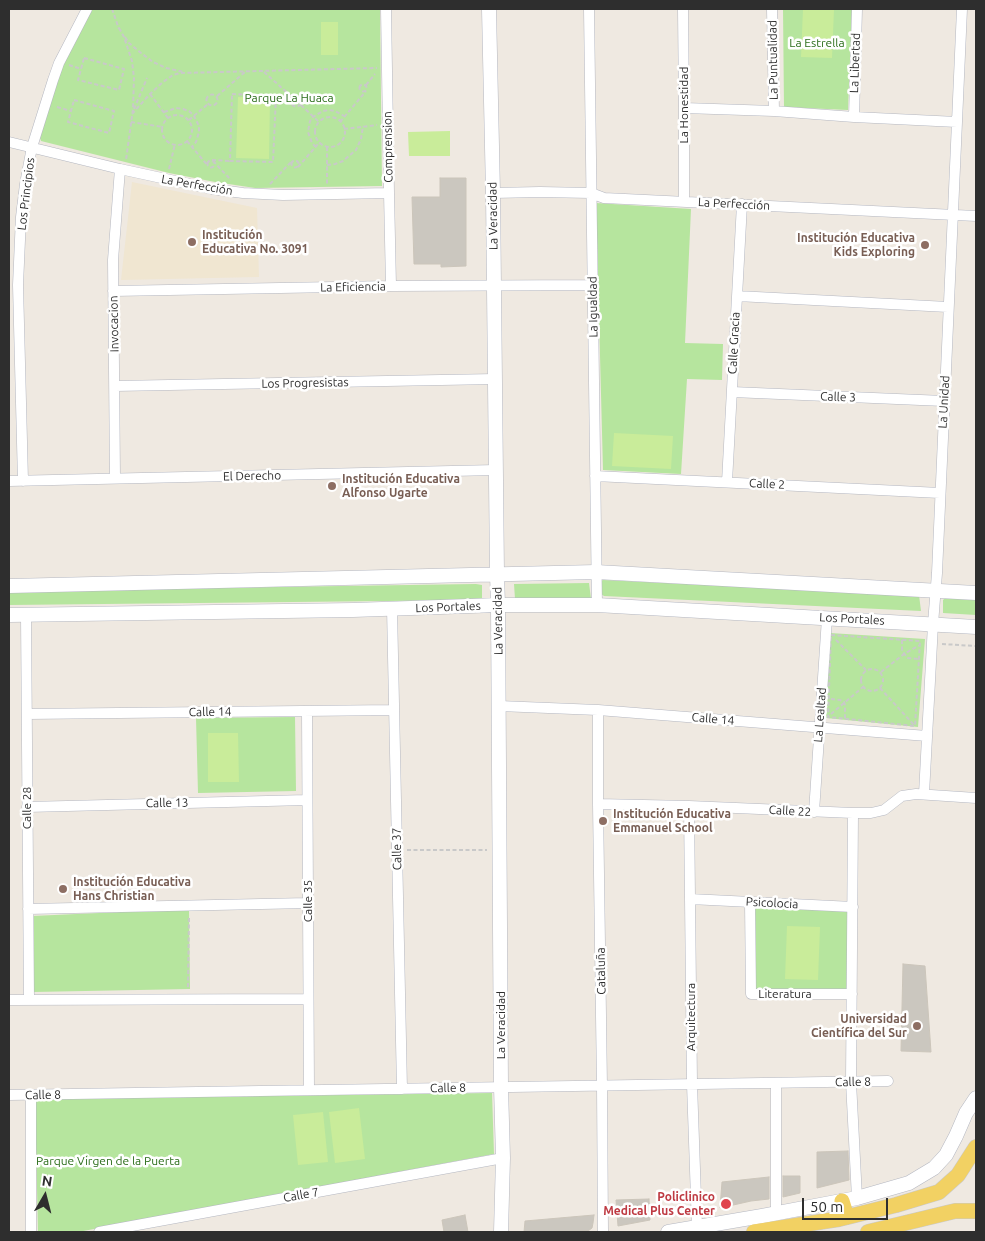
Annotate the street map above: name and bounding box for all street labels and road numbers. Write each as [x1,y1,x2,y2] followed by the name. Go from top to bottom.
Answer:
[765,20,781,100] street label: La Puntualidad
[847,33,863,93] street label: La Libertad
[677,67,691,143] street label: La Honestidad
[380,111,396,183] street label: Comprension
[14,157,38,231] street label: Los Principios
[160,172,234,198] street label: La Perfección
[485,182,501,250] street label: La Veracidad
[698,195,770,213] street label: La Perfección
[585,276,601,338] street label: La Igualdad
[320,279,386,295] street label: La Eficiencia
[106,295,122,353] street label: Invocacion
[725,311,743,375] street label: Calle Gracia
[261,375,349,391] street label: Los Progresistas
[935,375,953,429] street label: La Unidad
[820,389,856,405] street label: Calle 3
[223,468,281,484] street label: El Derecho
[749,476,785,492] street label: Calle 2
[490,587,506,655] street label: La Veracidad
[415,599,481,615] street label: Los Portales
[819,610,885,628] street label: Los Portales
[811,687,829,743] street label: La Lealtad
[189,704,231,720] street label: Calle 14
[691,710,735,728] street label: Calle 14
[20,787,34,829] street label: Calle 28
[146,795,188,811] street label: Calle 13
[768,803,812,819] street label: Calle 22
[389,828,405,870] street label: Calle 37
[301,880,315,922] street label: Calle 35
[745,894,799,912] street label: Psicolocia
[593,947,609,995] street label: Cataluña
[684,983,698,1051] street label: Arquitectura
[758,987,812,1001] street label: Literatura
[494,991,508,1059] street label: La Veracidad
[835,1074,871,1090] street label: Calle 8
[430,1080,466,1096] street label: Calle 8
[25,1087,61,1103] street label: Calle 8
[282,1185,320,1205] street label: Calle 7

